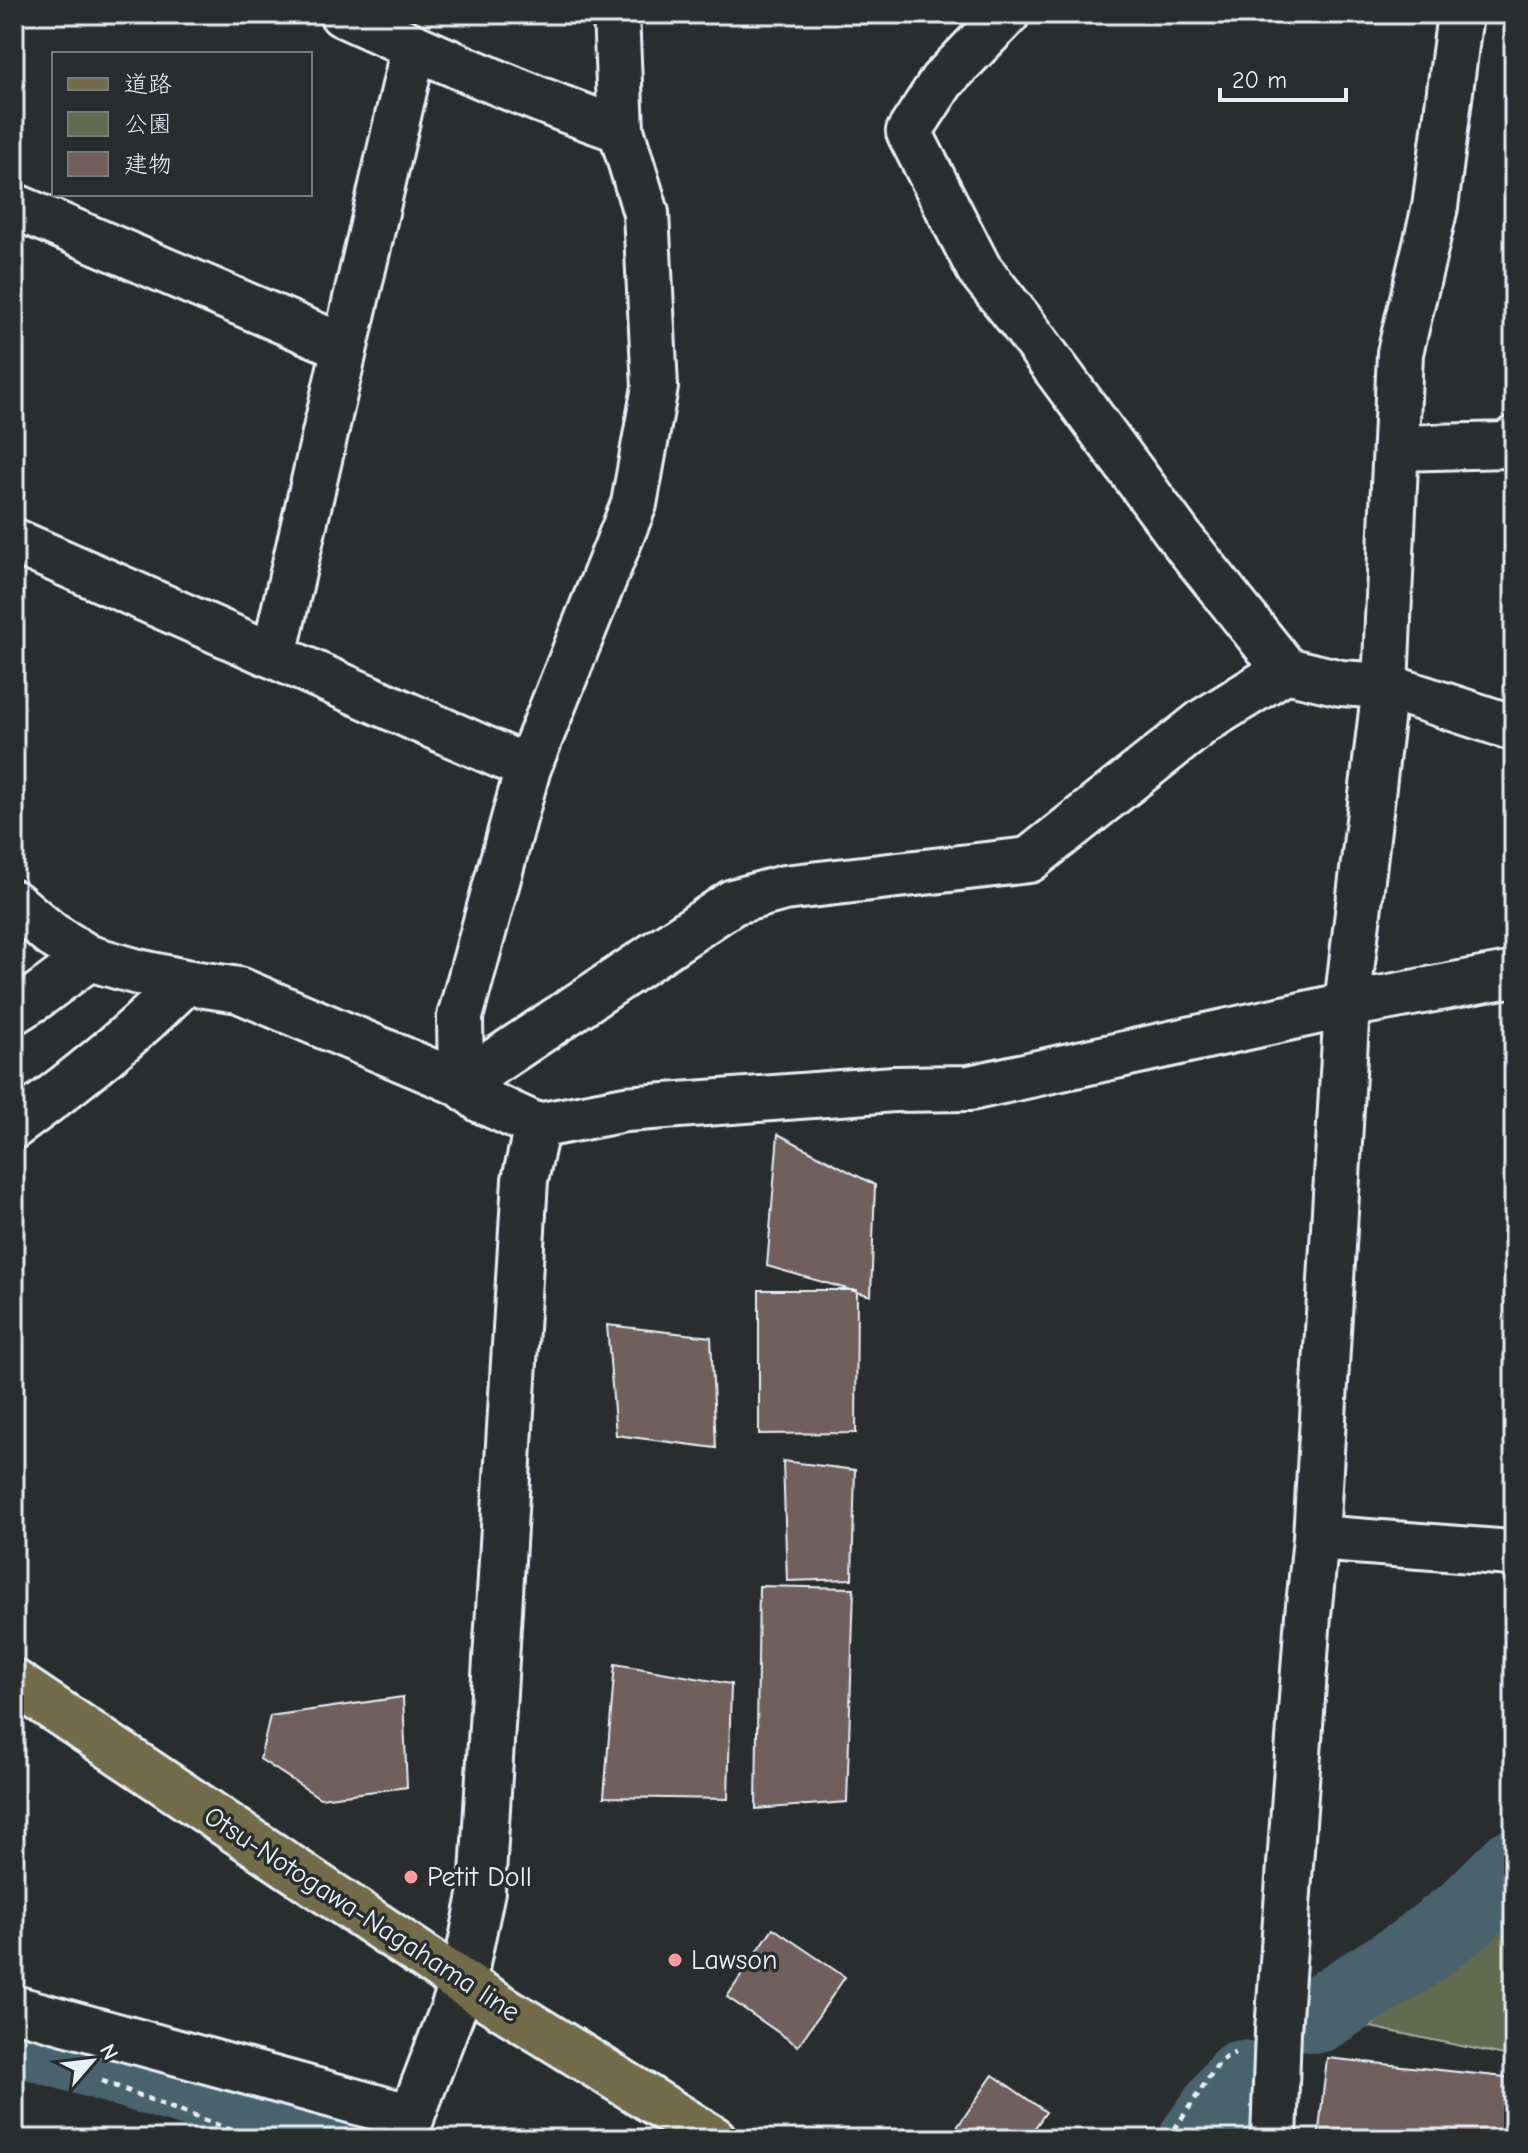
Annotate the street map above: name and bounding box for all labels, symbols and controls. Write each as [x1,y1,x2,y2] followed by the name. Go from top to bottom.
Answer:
[52,52,312,196] legend
[1220,52,1346,102] scale bar
[1232,66,1287,94] text: 20 m
[124,70,172,98] text: 道路
[124,110,172,138] text: 公園
[124,150,172,178] text: 建物
[198,1800,526,2028] street label: Otsu-Notogawa-Nagahama line
[427,1861,532,1893] place label: Petit Doll
[402,1868,420,1886] marker: Petit Doll
[691,1944,778,1976] place label: Lawson
[666,1951,684,1969] marker: Lawson
[52,2021,132,2101] north arrow
[94,2040,124,2065] text: N

